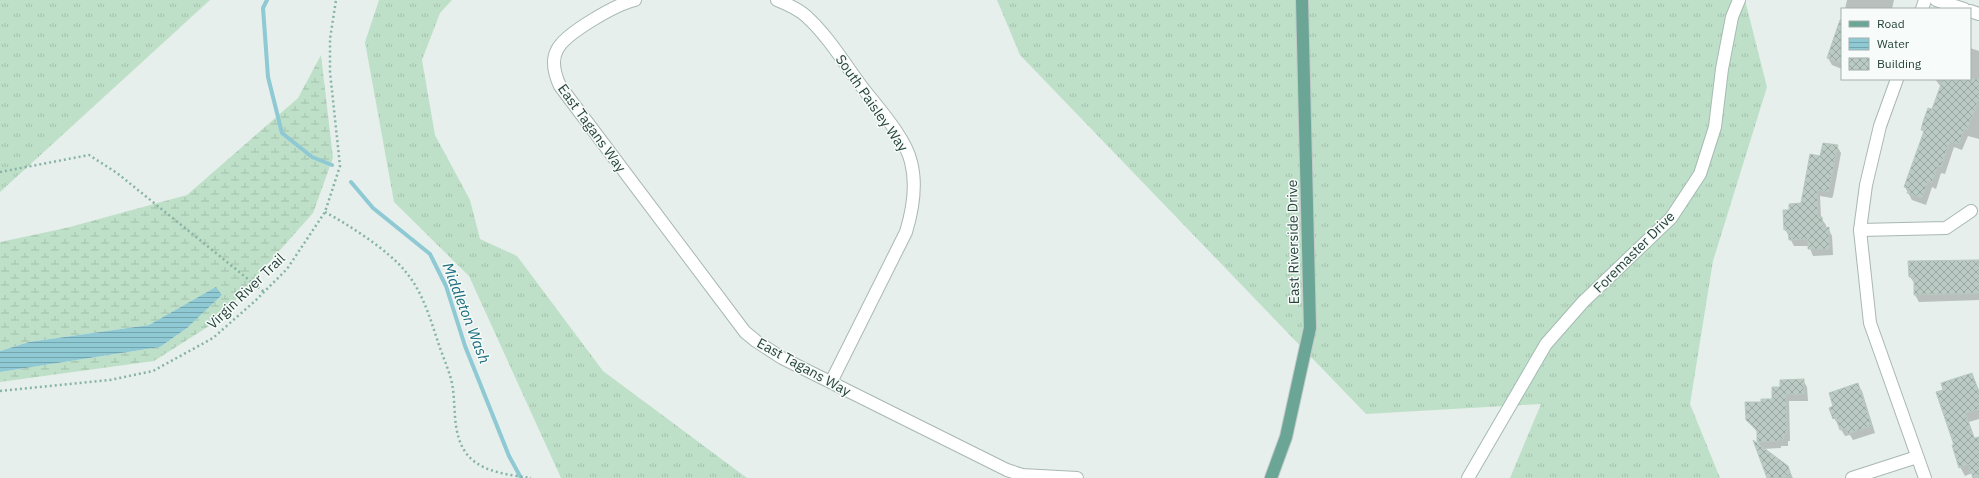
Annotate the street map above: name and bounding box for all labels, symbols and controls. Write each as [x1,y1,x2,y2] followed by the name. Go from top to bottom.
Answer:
[1841,8,1971,80] legend
[1877,16,1905,31] text: Road
[1877,36,1910,51] text: Water
[832,51,912,155] street label: South Paisley Way
[1877,56,1922,71] text: Building
[554,80,630,176] street label: East Tagans Way
[1283,179,1303,304] street label: East Riverside Drive
[1589,207,1679,297] street label: Foremaster Drive
[203,249,289,333] street label: Virgin River Trail
[438,260,494,366] water label: Middleton Wash
[754,334,854,400] street label: East Tagans Way

